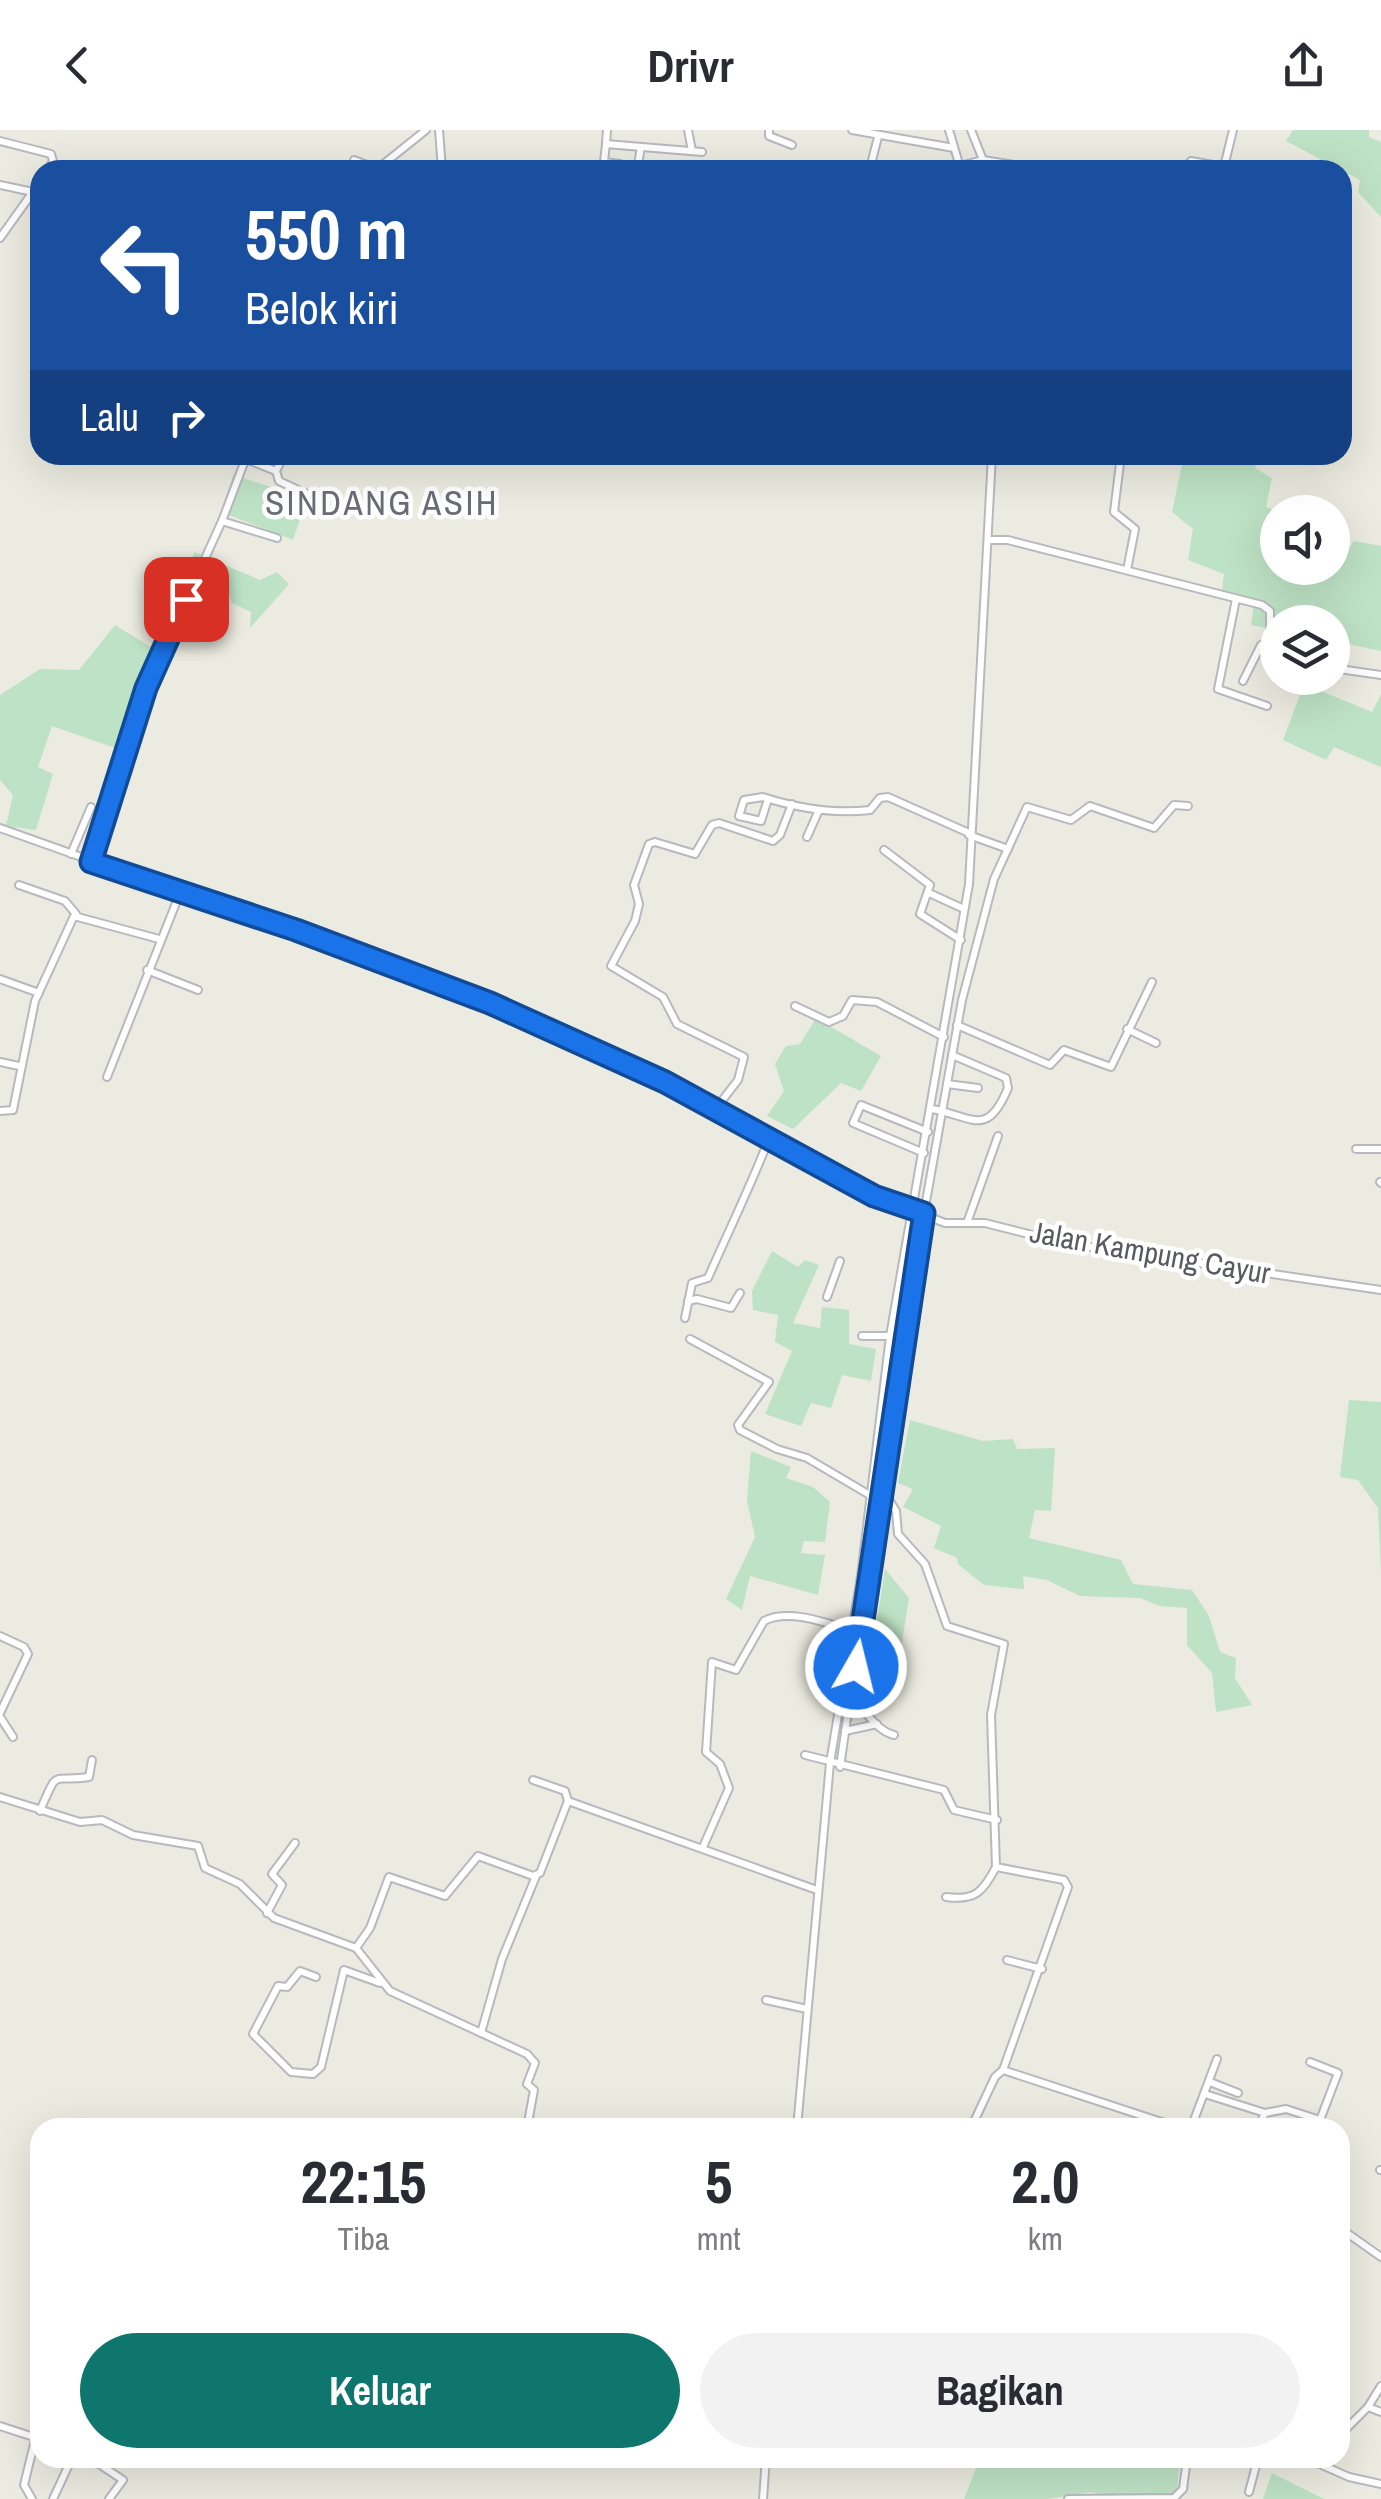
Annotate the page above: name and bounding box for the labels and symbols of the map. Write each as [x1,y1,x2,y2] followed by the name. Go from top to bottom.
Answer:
[265,479,499,526] district label: SINDANG ASIH
[144,557,229,642] pin
[1027,1211,1274,1293] street label: Jalan Kampung Cayur
[804,1615,908,1719] position arrow

